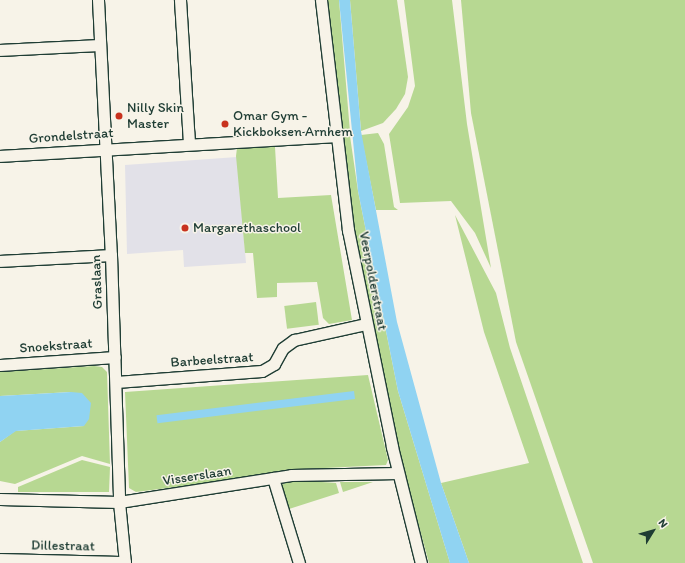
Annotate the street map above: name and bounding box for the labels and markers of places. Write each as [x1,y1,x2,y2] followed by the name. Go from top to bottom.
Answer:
[127,100,184,132] place label: Nilly Skin Master
[233,108,353,140] place label: Omar Gym - Kickboksen Arnhem
[114,111,124,121] marker: Nilly Skin Master
[220,119,230,129] marker: Omar Gym - Kickboksen Arnhem
[193,220,301,236] place label: Margarethaschool
[180,223,190,233] marker: Margarethaschool

